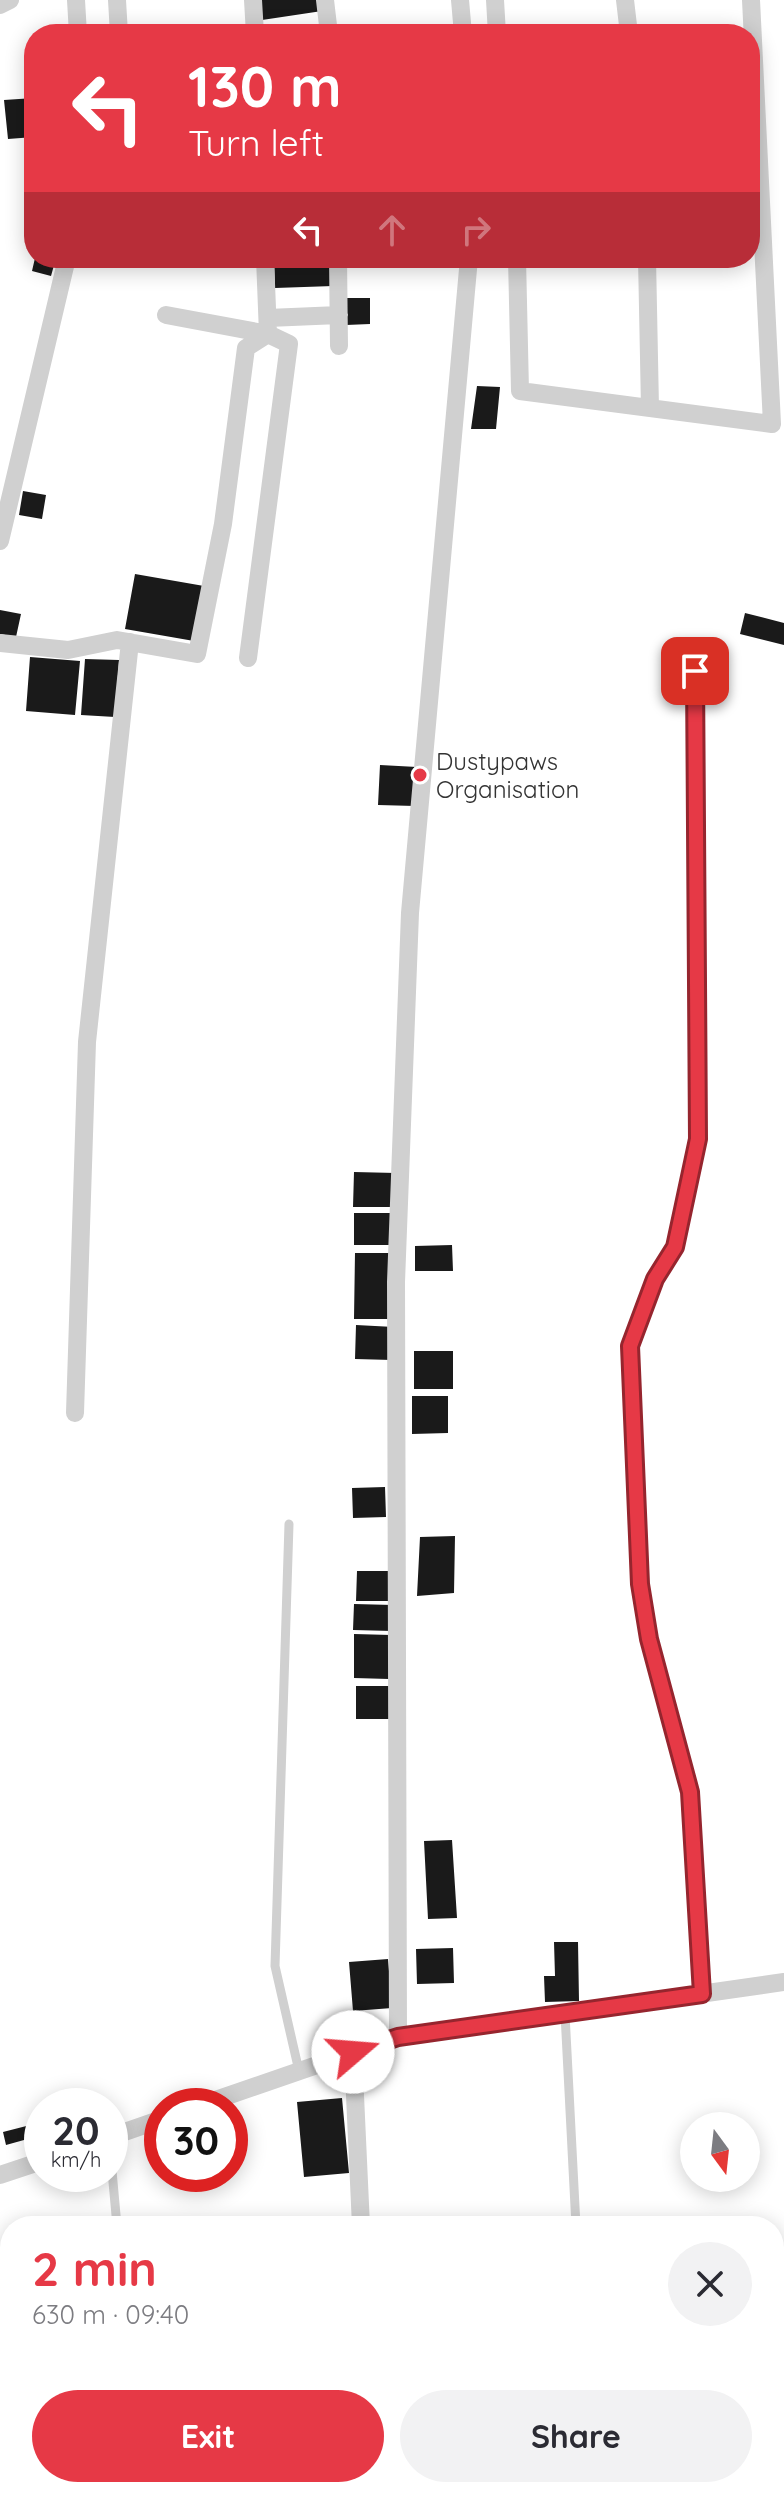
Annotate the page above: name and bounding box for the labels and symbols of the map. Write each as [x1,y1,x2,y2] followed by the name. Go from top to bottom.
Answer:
[661,637,729,705] pin
[436,746,579,804] place label: Dustypaws Organisation
[411,766,429,784] marker: Dustypaws Organisation
[311,2010,395,2094] position arrow
[144,2088,248,2192] speed limit sign: 30
[680,2112,760,2192] north arrow

